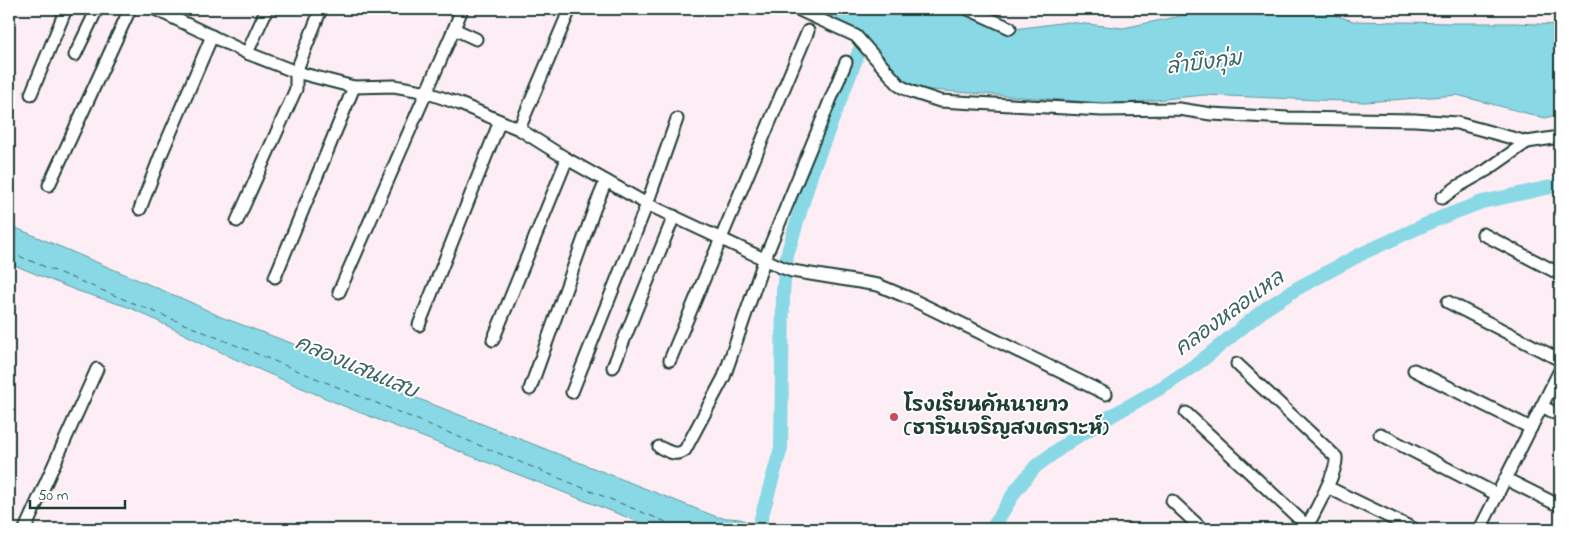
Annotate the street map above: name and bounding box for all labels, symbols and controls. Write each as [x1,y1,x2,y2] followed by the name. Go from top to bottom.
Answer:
[1165,44,1245,84] water label: ลำบึงกุ่ม
[1169,263,1292,364] water label: คลองหลอแหล
[290,329,424,408] water label: คลองแสนแสบ
[903,391,1109,444] place label: โรงเรียนคันนายาว (ธารินเจริญสงเคราะห์)
[888,411,900,423] marker: โรงเรียนคันนายาว (ธารินเจริญสงเคราะห์)
[30,478,125,510] scale bar
[38,485,69,507] text: 50 m

